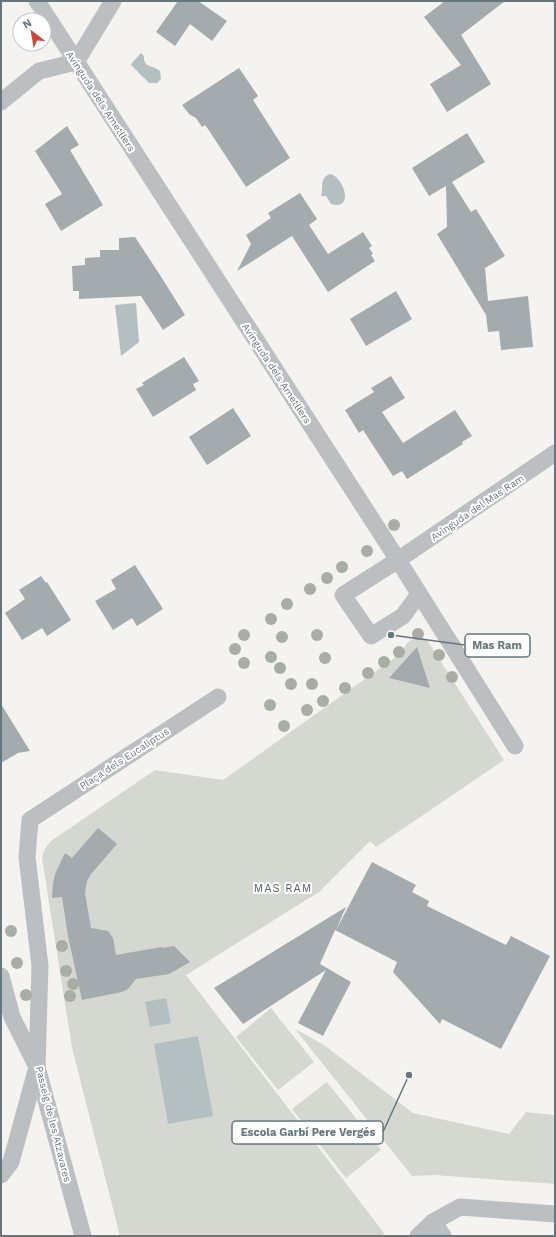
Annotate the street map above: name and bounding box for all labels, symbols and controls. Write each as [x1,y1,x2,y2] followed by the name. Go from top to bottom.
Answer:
[12,12,52,52] north arrow
[20,16,34,32] text: N
[64,49,137,153] street label: Avinguda dels Ametllers
[240,321,313,425] street label: Avinguda dels Ametllers
[429,472,526,543] street label: Avinguda del Mas Ram
[465,634,530,657] callout: Mas Ram
[472,639,522,652] text: Mas Ram
[78,725,171,791] street label: Plaça dels Eucaliptus
[254,882,312,895] district label: MAS RAM
[34,1065,73,1183] street label: Passeig de les Atzavares
[232,1121,383,1144] callout: Escola Garbí Pere Vergés
[241,1126,375,1139] text: Escola Garbí Pere Vergés

